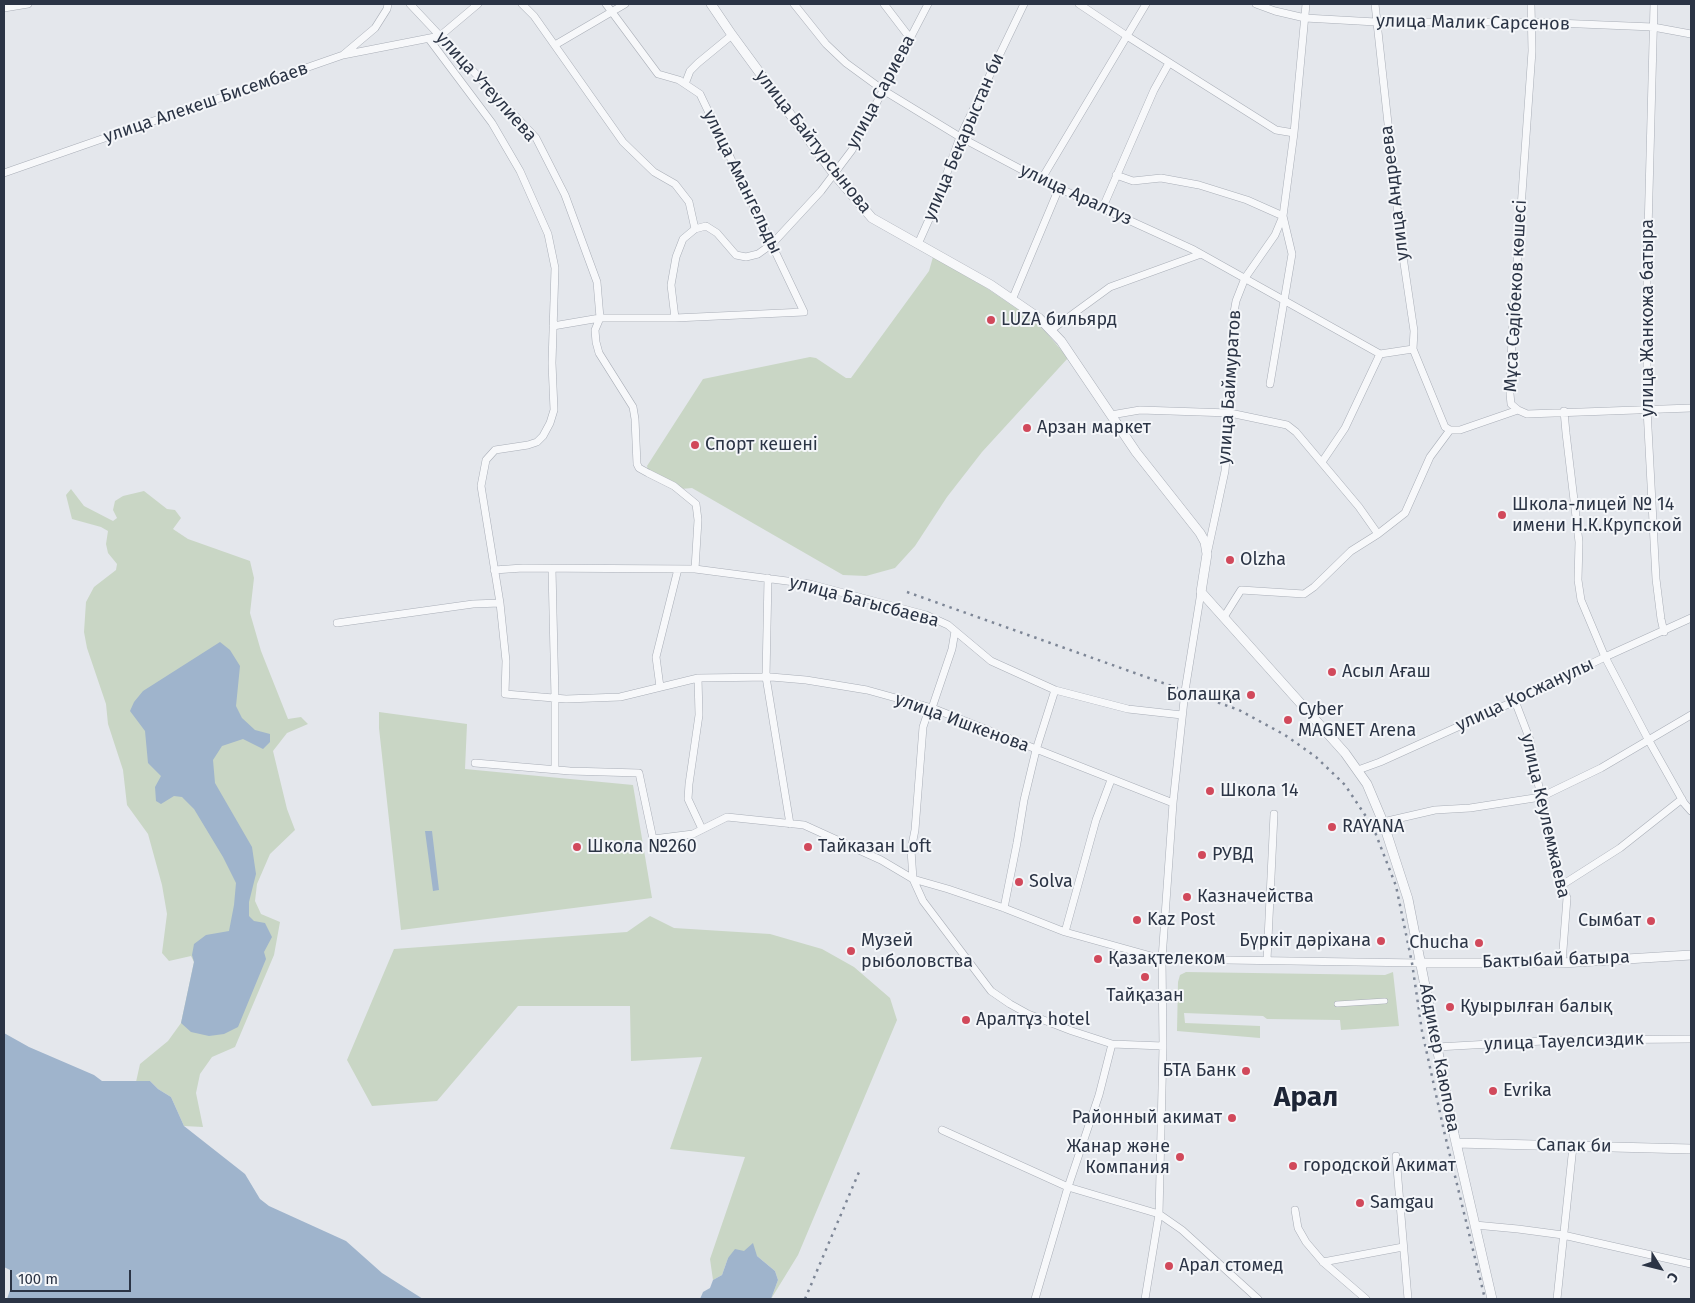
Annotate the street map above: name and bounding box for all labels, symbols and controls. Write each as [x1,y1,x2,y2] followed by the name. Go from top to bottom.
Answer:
[1376,11,1570,35] street label: улица Малик Сарсенов
[431,27,541,147] street label: улица Утеулиева
[842,31,920,153] street label: улица Сариева
[919,50,1009,224] street label: улица Бекарыстан би
[101,58,311,148] street label: улица Алекеш Бисембаев
[750,66,876,218] street label: улица Байтурсынова
[698,106,786,258] street label: улица Амангельды
[1376,124,1414,262] street label: улица Андреева
[1016,159,1136,231] street label: улица Аралтуз
[1500,199,1532,393] street label: Мұса Сәдібеков көшесі
[1637,219,1659,417] street label: улица Жанкожа батыра
[1001,309,1117,331] place label: LUZA бильярд
[1214,309,1246,465] street label: улица Баймуратов
[985,314,997,326] marker: LUZA бильярд
[1037,417,1151,439] place label: Арзан маркет
[1021,422,1033,434] marker: Арзан маркет
[705,434,818,456] place label: Спорт кешені
[689,439,701,451] marker: Спорт кешені
[1512,494,1682,536] place label: Школа-лицей № 14 имени Н.К.Крупской
[1496,509,1508,521] marker: Школа-лицей № 14 имени Н.К.Крупской
[1240,549,1286,571] place label: Olzha
[1224,554,1236,566] marker: Olzha
[787,572,941,632] street label: улица Багысбаева
[1453,654,1597,736] street label: улица Косжанулы
[1342,661,1431,683] place label: Асыл Ағаш
[1326,666,1338,678] marker: Асыл Ағаш
[1167,684,1241,706] place label: Болашқа
[892,689,1032,757] street label: улица Ишкенова
[1245,689,1257,701] marker: Болашқа
[1298,699,1416,742] place label: Cyber MAGNET Arena
[1282,714,1294,726] marker: Cyber MAGNET Arena
[1516,732,1574,900] street label: улица Кеулемжаева
[1220,780,1298,802] place label: Школа 14
[1204,785,1216,797] marker: Школа 14
[1342,816,1404,838] place label: RAYANA
[1326,821,1338,833] marker: RAYANA
[587,836,697,858] place label: Школа №260
[818,836,931,858] place label: Тайказан Loft
[571,841,583,853] marker: Школа №260
[802,841,814,853] marker: Тайказан Loft
[1212,844,1254,866] place label: РУВД
[1196,849,1208,861] marker: РУВД
[1029,871,1073,893] place label: Solva
[1013,876,1025,888] marker: Solva
[1197,886,1314,908] place label: Казначейства
[1181,891,1193,903] marker: Казначейства
[1147,909,1215,931] place label: Kaz Post
[1578,910,1641,932] place label: Сымбат
[1131,914,1143,926] marker: Kaz Post
[1645,915,1657,927] marker: Сымбат
[861,930,973,972] place label: Музей рыболовства
[1239,930,1371,952] place label: Бүркіт дәріхана
[1409,932,1469,954] place label: Chucha
[1375,935,1387,947] marker: Бүркіт дәріхана
[1473,937,1485,949] marker: Chucha
[845,945,857,957] marker: Музей рыболовства
[1482,947,1630,973] street label: Бактыбай батыра
[1108,948,1226,970] place label: Қазақтелеком
[1092,953,1104,965] marker: Қазақтелеком
[1139,971,1151,983] marker: Тайқазан
[1414,982,1464,1134] street label: Абдикер Каюпова
[1106,985,1184,1007] place label: Тайқазан
[1460,996,1612,1018] place label: Қуырылған балық
[1444,1001,1456,1013] marker: Қуырылған балық
[976,1009,1090,1031] place label: Аралтұз hotel
[960,1014,972,1026] marker: Аралтұз hotel
[1484,1028,1644,1056] street label: улица Тауелсиздик
[1162,1060,1236,1082] place label: БТА Банк
[1240,1065,1252,1077] marker: БТА Банк
[1503,1080,1552,1102] place label: Evrika
[1274,1081,1338,1115] district label: Арал
[1487,1085,1499,1097] marker: Evrika
[1072,1107,1222,1129] place label: Районный акимат
[1226,1112,1238,1124] marker: Районный акимат
[1536,1135,1612,1157] street label: Сапак би
[1066,1136,1170,1178] place label: Жанар және Компания
[1174,1151,1186,1163] marker: Жанар және Компания
[1303,1155,1456,1177] place label: городской Акимат
[1287,1160,1299,1172] marker: городской Акимат
[1370,1192,1434,1214] place label: Samgau
[1354,1197,1366,1209] marker: Samgau
[1635,1243,1685,1293] north arrow
[1179,1255,1283,1277] place label: Арал стомед
[12,1260,134,1292] scale bar
[1163,1260,1175,1272] marker: Арал стомед
[1663,1269,1682,1285] text: С
[18,1270,58,1288] text: 100 m

